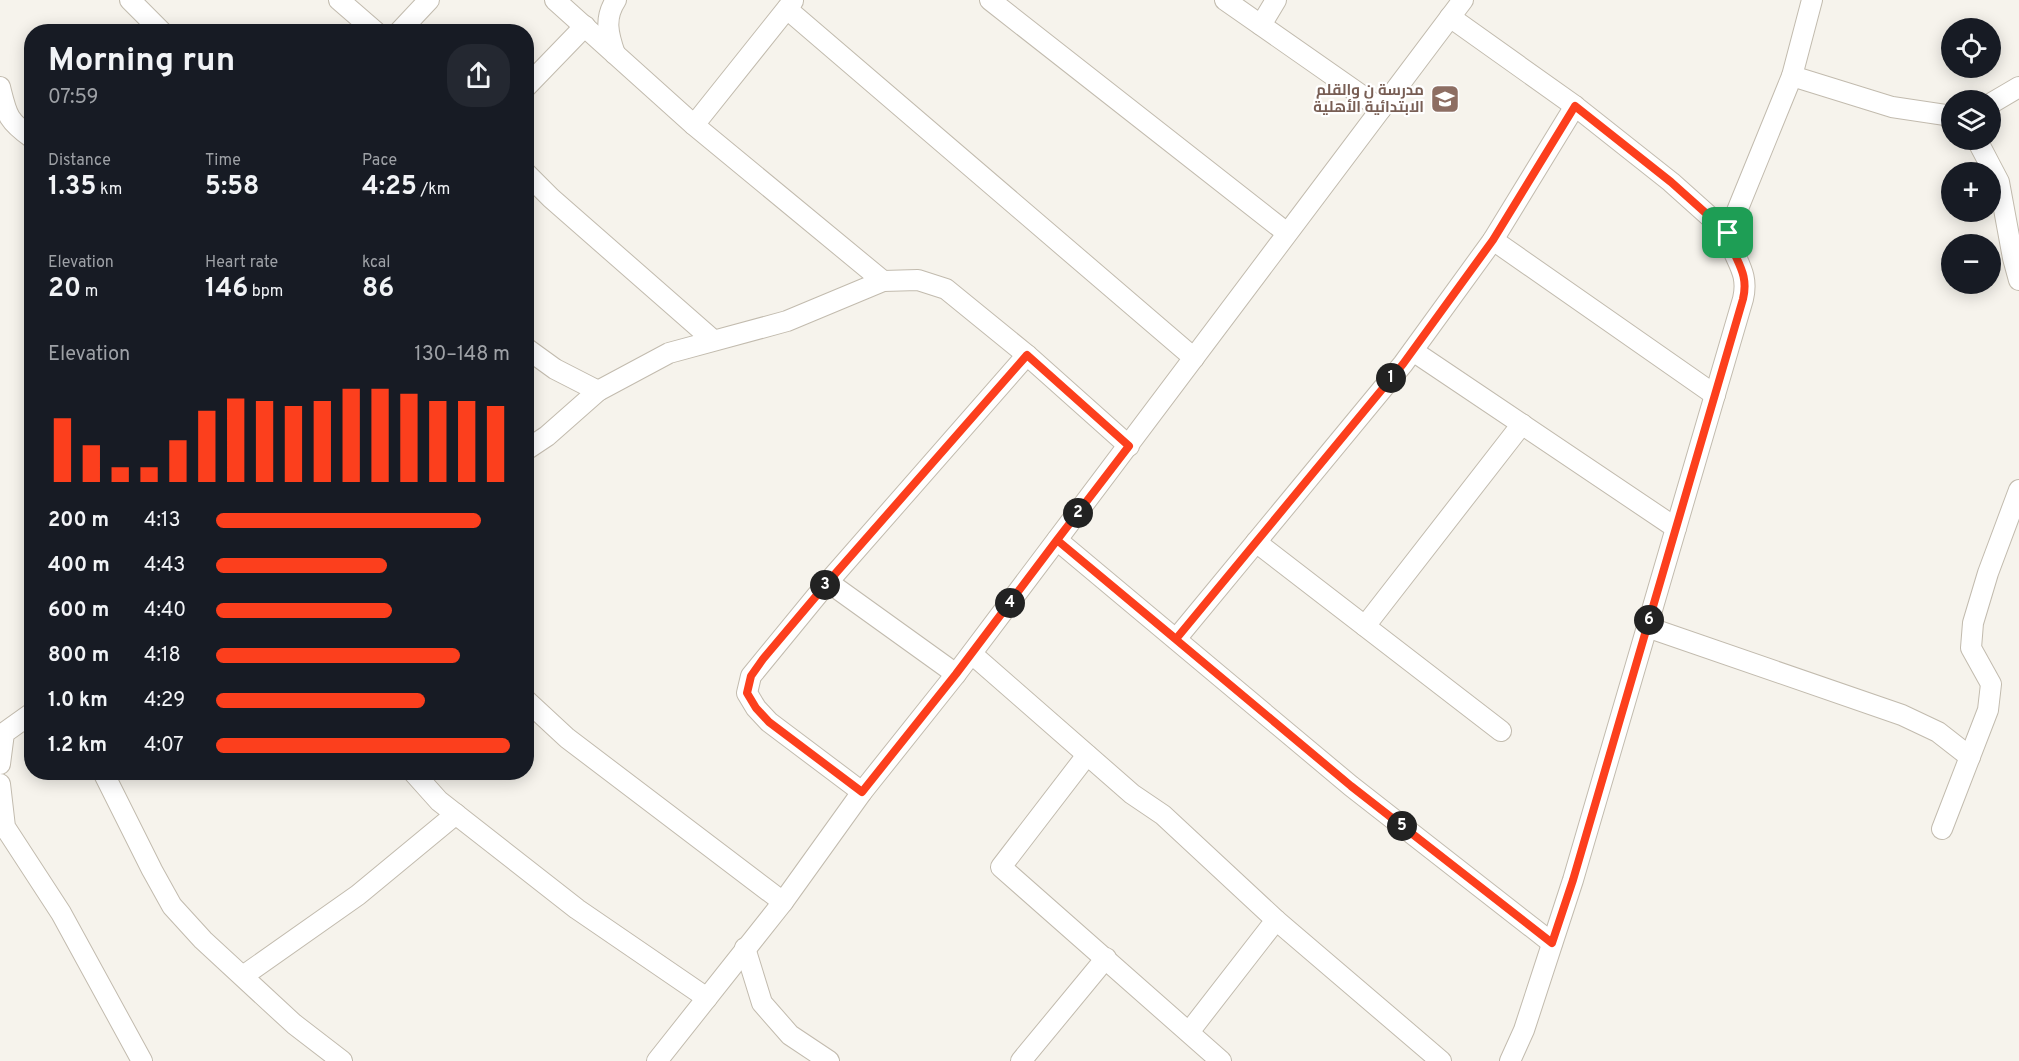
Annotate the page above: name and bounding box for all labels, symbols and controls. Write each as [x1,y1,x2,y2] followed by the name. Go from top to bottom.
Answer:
[1941,18,2001,294] map controls
[1941,18,2001,78] button: locate
[48,41,235,83] text: Morning run
[447,44,510,107] button: share
[1313,82,1424,118] place label: مدرسة ن والقلم الابتدائية الأهلية
[1429,83,1461,115] school or university icon: مدرسة ن والقلم الابتدائية الأهلية
[48,85,99,111] text: 07:59
[1941,90,2001,150] button: layers
[48,151,111,171] text: Distance
[205,151,241,171] text: Time
[362,151,397,171] text: Pace
[1941,162,2001,222] button: +
[48,171,96,204] text: 1.35
[205,171,259,204] text: 5:58
[362,171,417,204] text: 4:25
[96,180,122,200] text: km
[417,180,450,200] text: /km
[1702,207,1753,258] pin
[1711,216,1744,249] icon: arrive
[1941,234,2001,294] button: −
[48,253,114,273] text: Elevation
[205,253,278,273] text: Heart rate
[362,253,390,273] text: kcal
[48,273,81,306] text: 20
[205,273,248,306] text: 146
[362,273,394,306] text: 86
[81,282,98,302] text: m
[248,282,283,302] text: bpm
[48,342,130,368] text: Elevation
[414,342,510,368] text: 130–148 m
[1376,363,1406,393] pin: 1
[1388,368,1394,388] text: 1
[1063,498,1093,528] pin: 2
[1073,503,1083,523] text: 2
[48,508,109,534] text: 200 m
[144,508,180,534] text: 4:13
[48,553,110,579] text: 400 m
[144,553,185,579] text: 4:43
[810,570,840,600] pin: 3
[820,575,830,595] text: 3
[995,588,1025,618] pin: 4
[1005,593,1015,613] text: 4
[48,598,109,624] text: 600 m
[144,598,186,624] text: 4:40
[1634,605,1664,635] pin: 6
[1644,610,1654,630] text: 6
[48,643,109,669] text: 800 m
[144,643,181,669] text: 4:18
[48,688,108,714] text: 1.0 km
[144,688,185,714] text: 4:29
[48,733,107,759] text: 1.2 km
[144,733,184,759] text: 4:07
[1387,811,1417,841] pin: 5
[1397,816,1407,836] text: 5

